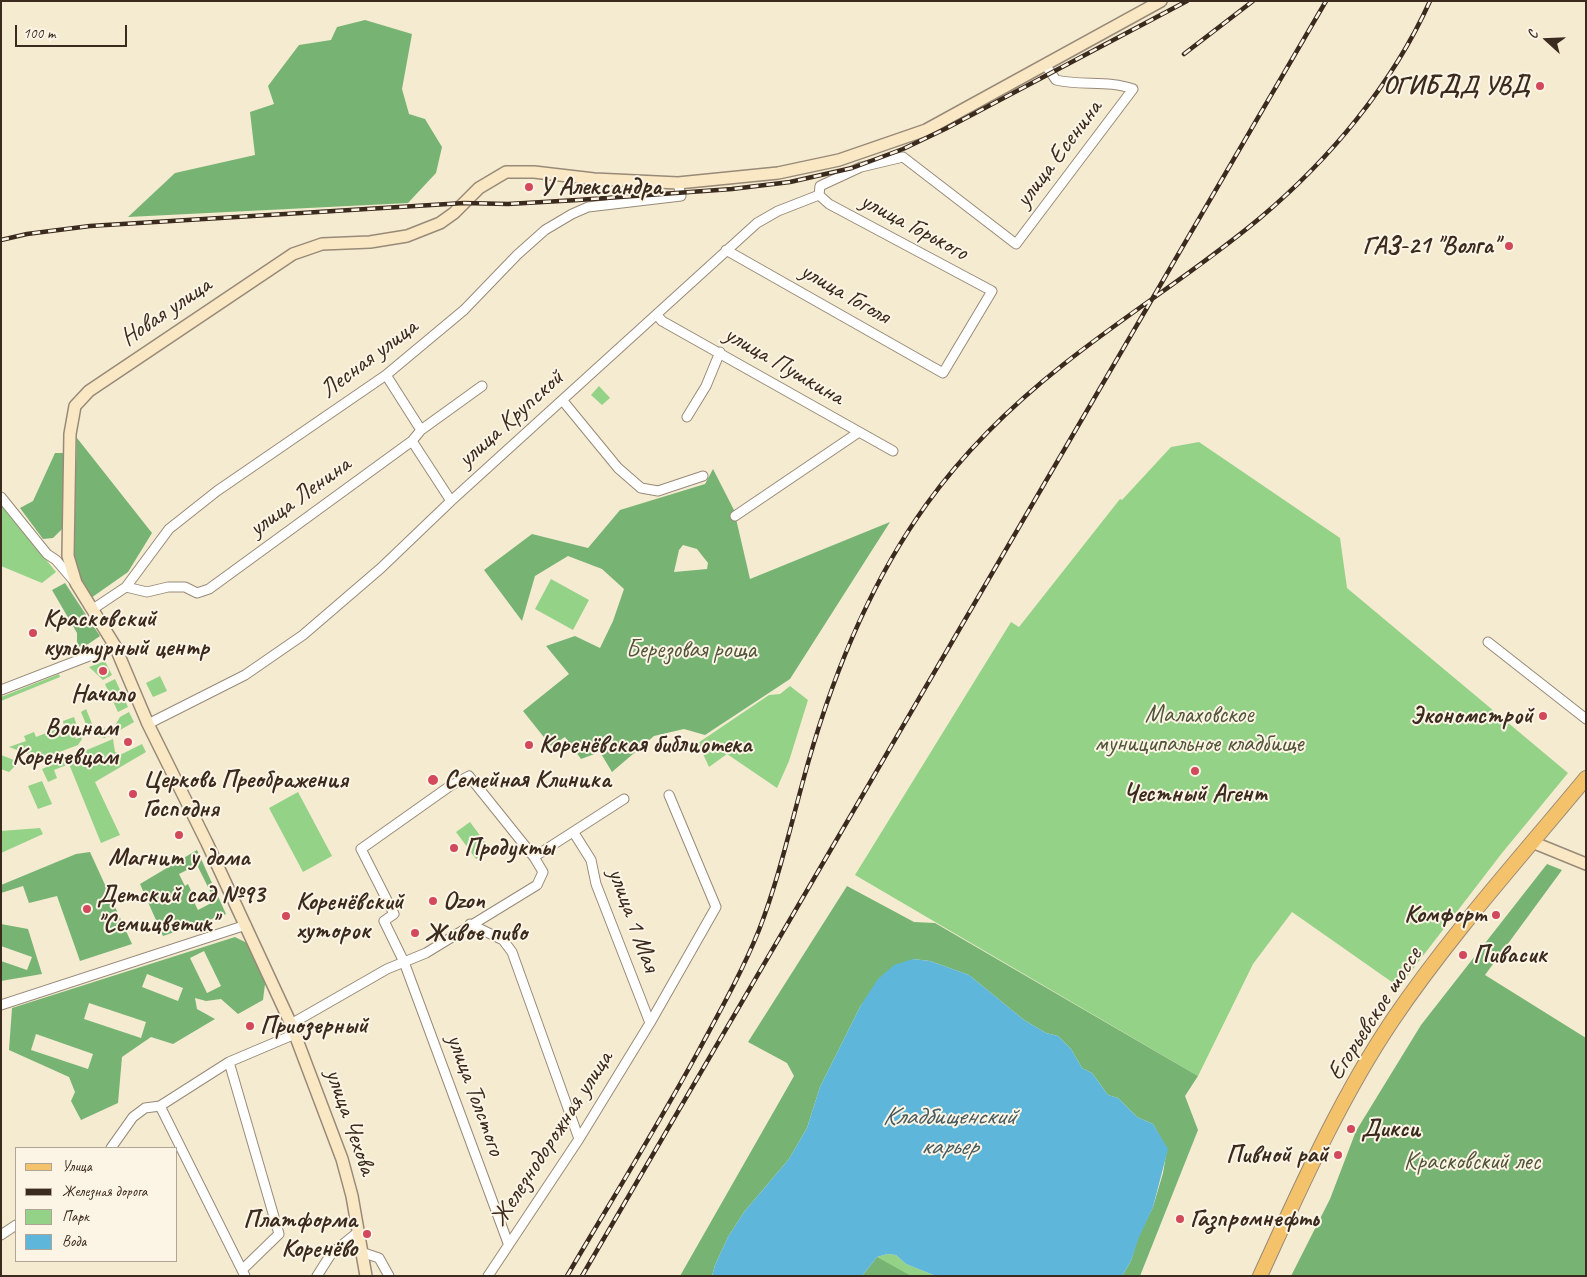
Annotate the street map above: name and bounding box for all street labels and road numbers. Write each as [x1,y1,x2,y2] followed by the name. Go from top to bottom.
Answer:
[1009,94,1109,214] street label: улица Есенина
[855,186,973,268] street label: улица Горького
[795,256,895,332] street label: улица Гоголя
[115,271,217,353] street label: Новая улица
[314,313,424,405] street label: Лесная улица
[719,320,849,412] street label: улица Пушкина
[452,364,570,474] street label: улица Крупской
[243,450,357,544] street label: улица Ленина
[600,864,666,976] street label: улица 1 Мая
[1321,942,1429,1086] street label: Егорьевское шоссе
[439,1030,511,1160] street label: улица Толстого
[484,1046,620,1232] street label: Железнодорожная улица
[318,1065,382,1179] street label: улица Чехова

